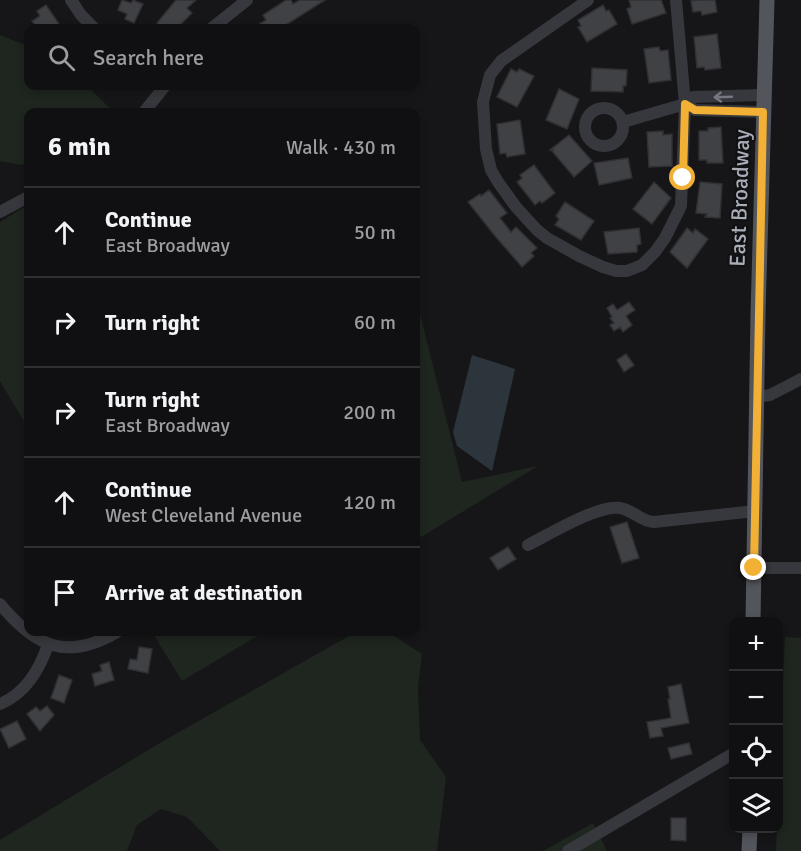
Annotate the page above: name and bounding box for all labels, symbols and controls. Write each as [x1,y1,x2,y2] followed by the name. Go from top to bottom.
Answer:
[24,24,420,90] search box
[45,41,78,74] icon: search
[93,44,204,71] text: Search here
[713,91,733,102] one-way arrow
[724,128,755,267] street label: East Broadway
[48,131,111,163] text: 6 min
[286,135,396,160] text: Walk · 430 m
[669,164,695,190] route start
[105,206,192,233] text: Continue
[48,216,81,249] icon: ahead
[354,220,396,245] text: 50 m
[105,233,230,258] text: East Broadway
[48,306,81,339] icon: right
[105,309,200,336] text: Turn right
[354,310,396,335] text: 60 m
[105,386,200,413] text: Turn right
[48,396,81,429] icon: right
[343,400,396,425] text: 200 m
[105,413,230,438] text: East Broadway
[105,476,192,503] text: Continue
[48,486,81,519] icon: ahead
[343,490,396,515] text: 120 m
[105,503,302,528] text: West Cleveland Avenue
[740,554,766,580] route end
[48,576,81,609] icon: arrive
[105,579,302,606] text: Arrive at destination
[729,617,783,833] map controls
[729,617,783,671] button: +
[729,671,783,725] button: −
[729,725,783,779] button: locate
[729,779,783,833] button: layers

